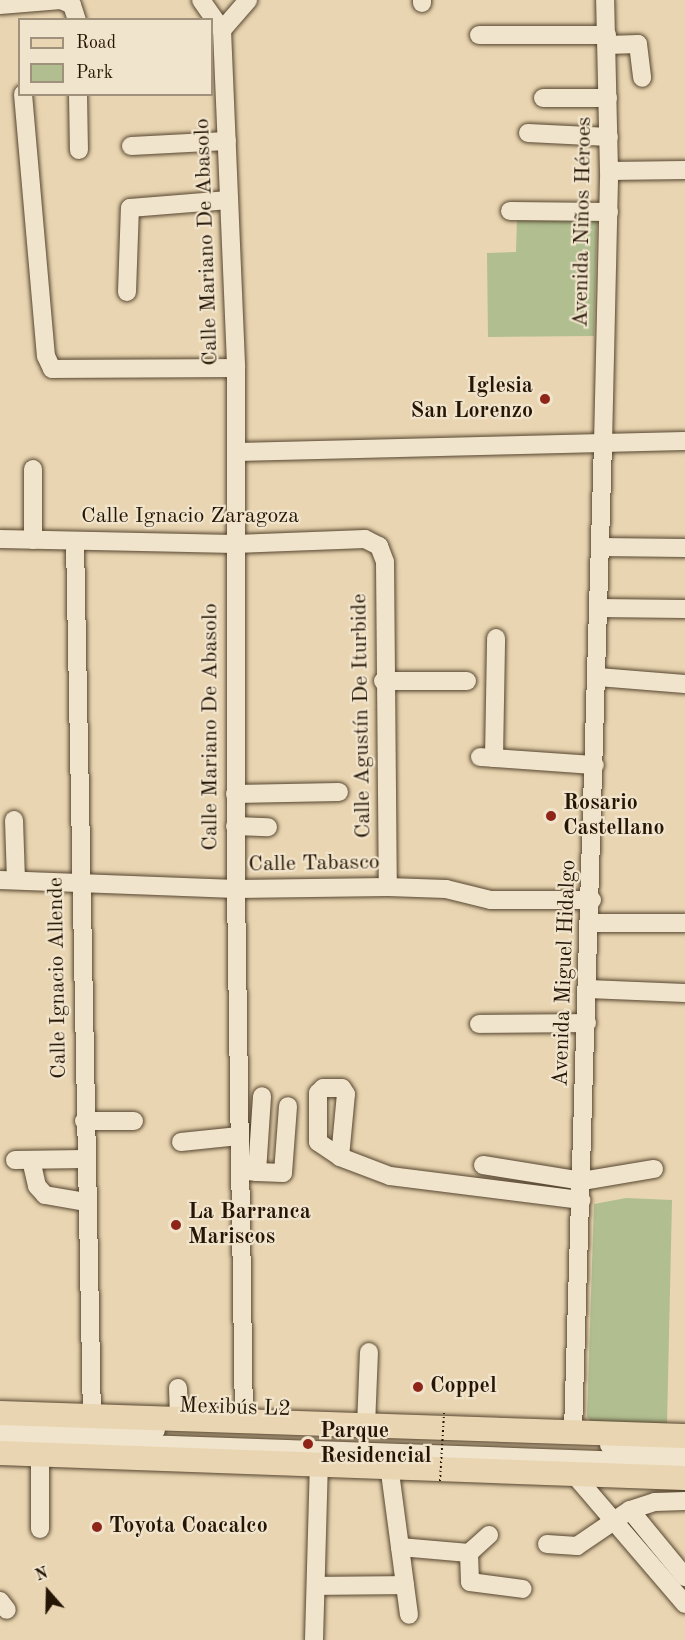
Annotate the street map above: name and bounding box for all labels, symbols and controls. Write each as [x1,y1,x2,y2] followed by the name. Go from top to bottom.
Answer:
[18,18,213,96] legend
[76,34,116,52] text: Road
[76,64,113,82] text: Park
[568,116,598,328] street label: Avenida Niños Héroes
[189,118,225,366] street label: Calle Mariano De Abasolo
[411,373,533,424] place label: Iglesia San Lorenzo
[538,392,552,406] marker: Iglesia San Lorenzo
[81,504,299,530] street label: Calle Ignacio Zaragoza
[347,593,377,839] street label: Calle Agustín De Iturbide
[198,603,224,851] street label: Calle Mariano De Abasolo
[563,790,665,842] place label: Rosario Castellano
[544,809,558,823] marker: Rosario Castellano
[248,850,380,878] street label: Calle Tabasco
[548,859,582,1087] street label: Avenida Miguel Hidalgo
[43,877,73,1079] street label: Calle Ignacio Allende
[188,1199,311,1250] place label: La Barranca Mariscos
[169,1218,183,1232] marker: La Barranca Mariscos
[430,1374,497,1400] place label: Coppel
[411,1380,425,1394] marker: Coppel
[178,1393,292,1423] street label: Mexibús L2
[320,1418,432,1470] place label: Parque Residencial
[301,1437,315,1451] marker: Parque Residencial
[109,1514,268,1540] place label: Toyota Coacalco
[90,1520,104,1534] marker: Toyota Coacalco
[18,1562,78,1622] north arrow
[33,1565,50,1585] text: N

